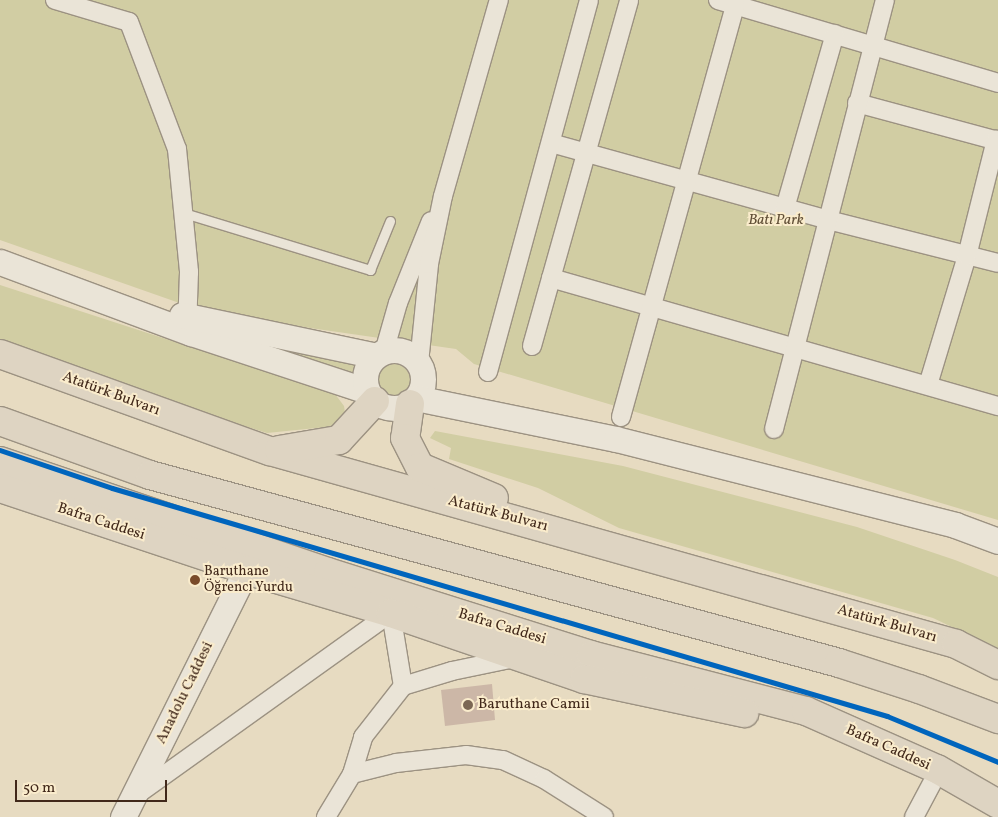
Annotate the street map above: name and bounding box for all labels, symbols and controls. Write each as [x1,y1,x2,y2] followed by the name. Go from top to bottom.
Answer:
[748,212,804,230] park label: Batı Park
[60,368,162,420] street label: Atatürk Bulvarı
[446,492,550,536] street label: Atatürk Bulvarı
[55,499,147,545] street label: Bafra Caddesi
[204,564,293,596] place label: Baruthane Öğrenci Yurdu
[190,575,200,585] marker: Baruthane Öğrenci Yurdu
[835,601,939,647] street label: Atatürk Bulvarı
[456,605,548,649] street label: Bafra Caddesi
[152,639,218,747] street label: Anadolu Caddesi
[478,696,590,714] place label: Baruthane Camii
[462,699,474,711] marker: Baruthane Camii
[843,721,933,775] street label: Bafra Caddesi
[18,770,170,802] scale bar
[23,778,55,799] text: 50 m

